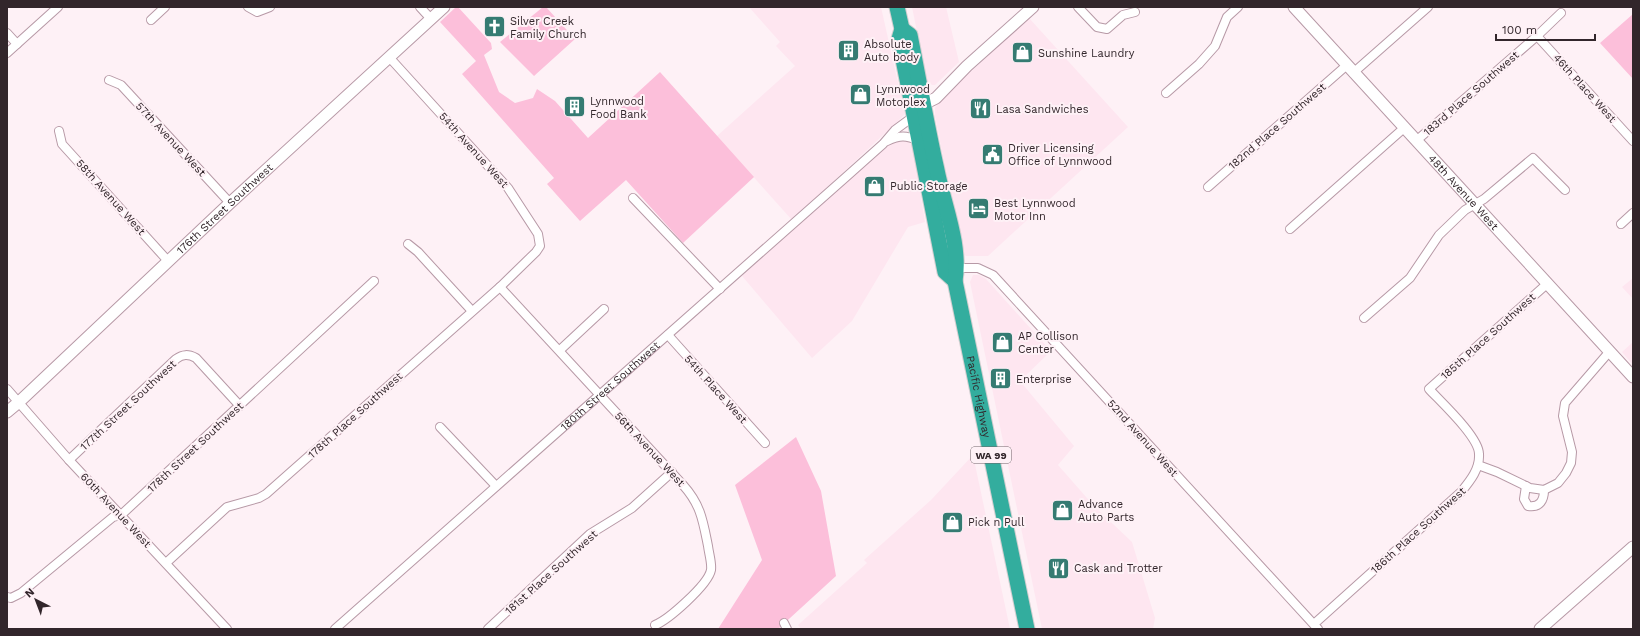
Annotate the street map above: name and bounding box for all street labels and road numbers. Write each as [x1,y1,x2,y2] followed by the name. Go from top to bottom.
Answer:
[1421,48,1522,138] street label: 183rd Place Southwest
[1550,51,1619,126] street label: 46th Place West
[1226,80,1329,172] street label: 182nd Place Southwest
[133,100,209,179] street label: 57th Avenue West
[436,110,511,191] street label: 54th Avenue West
[1425,152,1501,233] street label: 48th Avenue West
[73,157,148,238] street label: 58th Avenue West
[174,161,276,257] street label: 176th Street Southwest
[1438,290,1539,382] street label: 185th Place Southwest
[558,339,663,433] street label: 180th Street Southwest
[682,352,750,426] street label: 54th Place West
[964,355,993,439] street label: Pacific Highway
[78,357,179,453] street label: 177th Street Southwest
[306,369,405,461] street label: 178th Place Southwest
[1105,397,1181,480] street label: 52nd Avenue West
[145,399,246,495] street label: 178th Street Southwest
[612,409,688,490] street label: 56th Avenue West
[971,447,1011,463] road number: WA 99
[78,470,154,551] street label: 60th Avenue West
[1368,484,1469,576] street label: 186th Place Southwest
[503,527,600,617] street label: 181st Place Southwest

